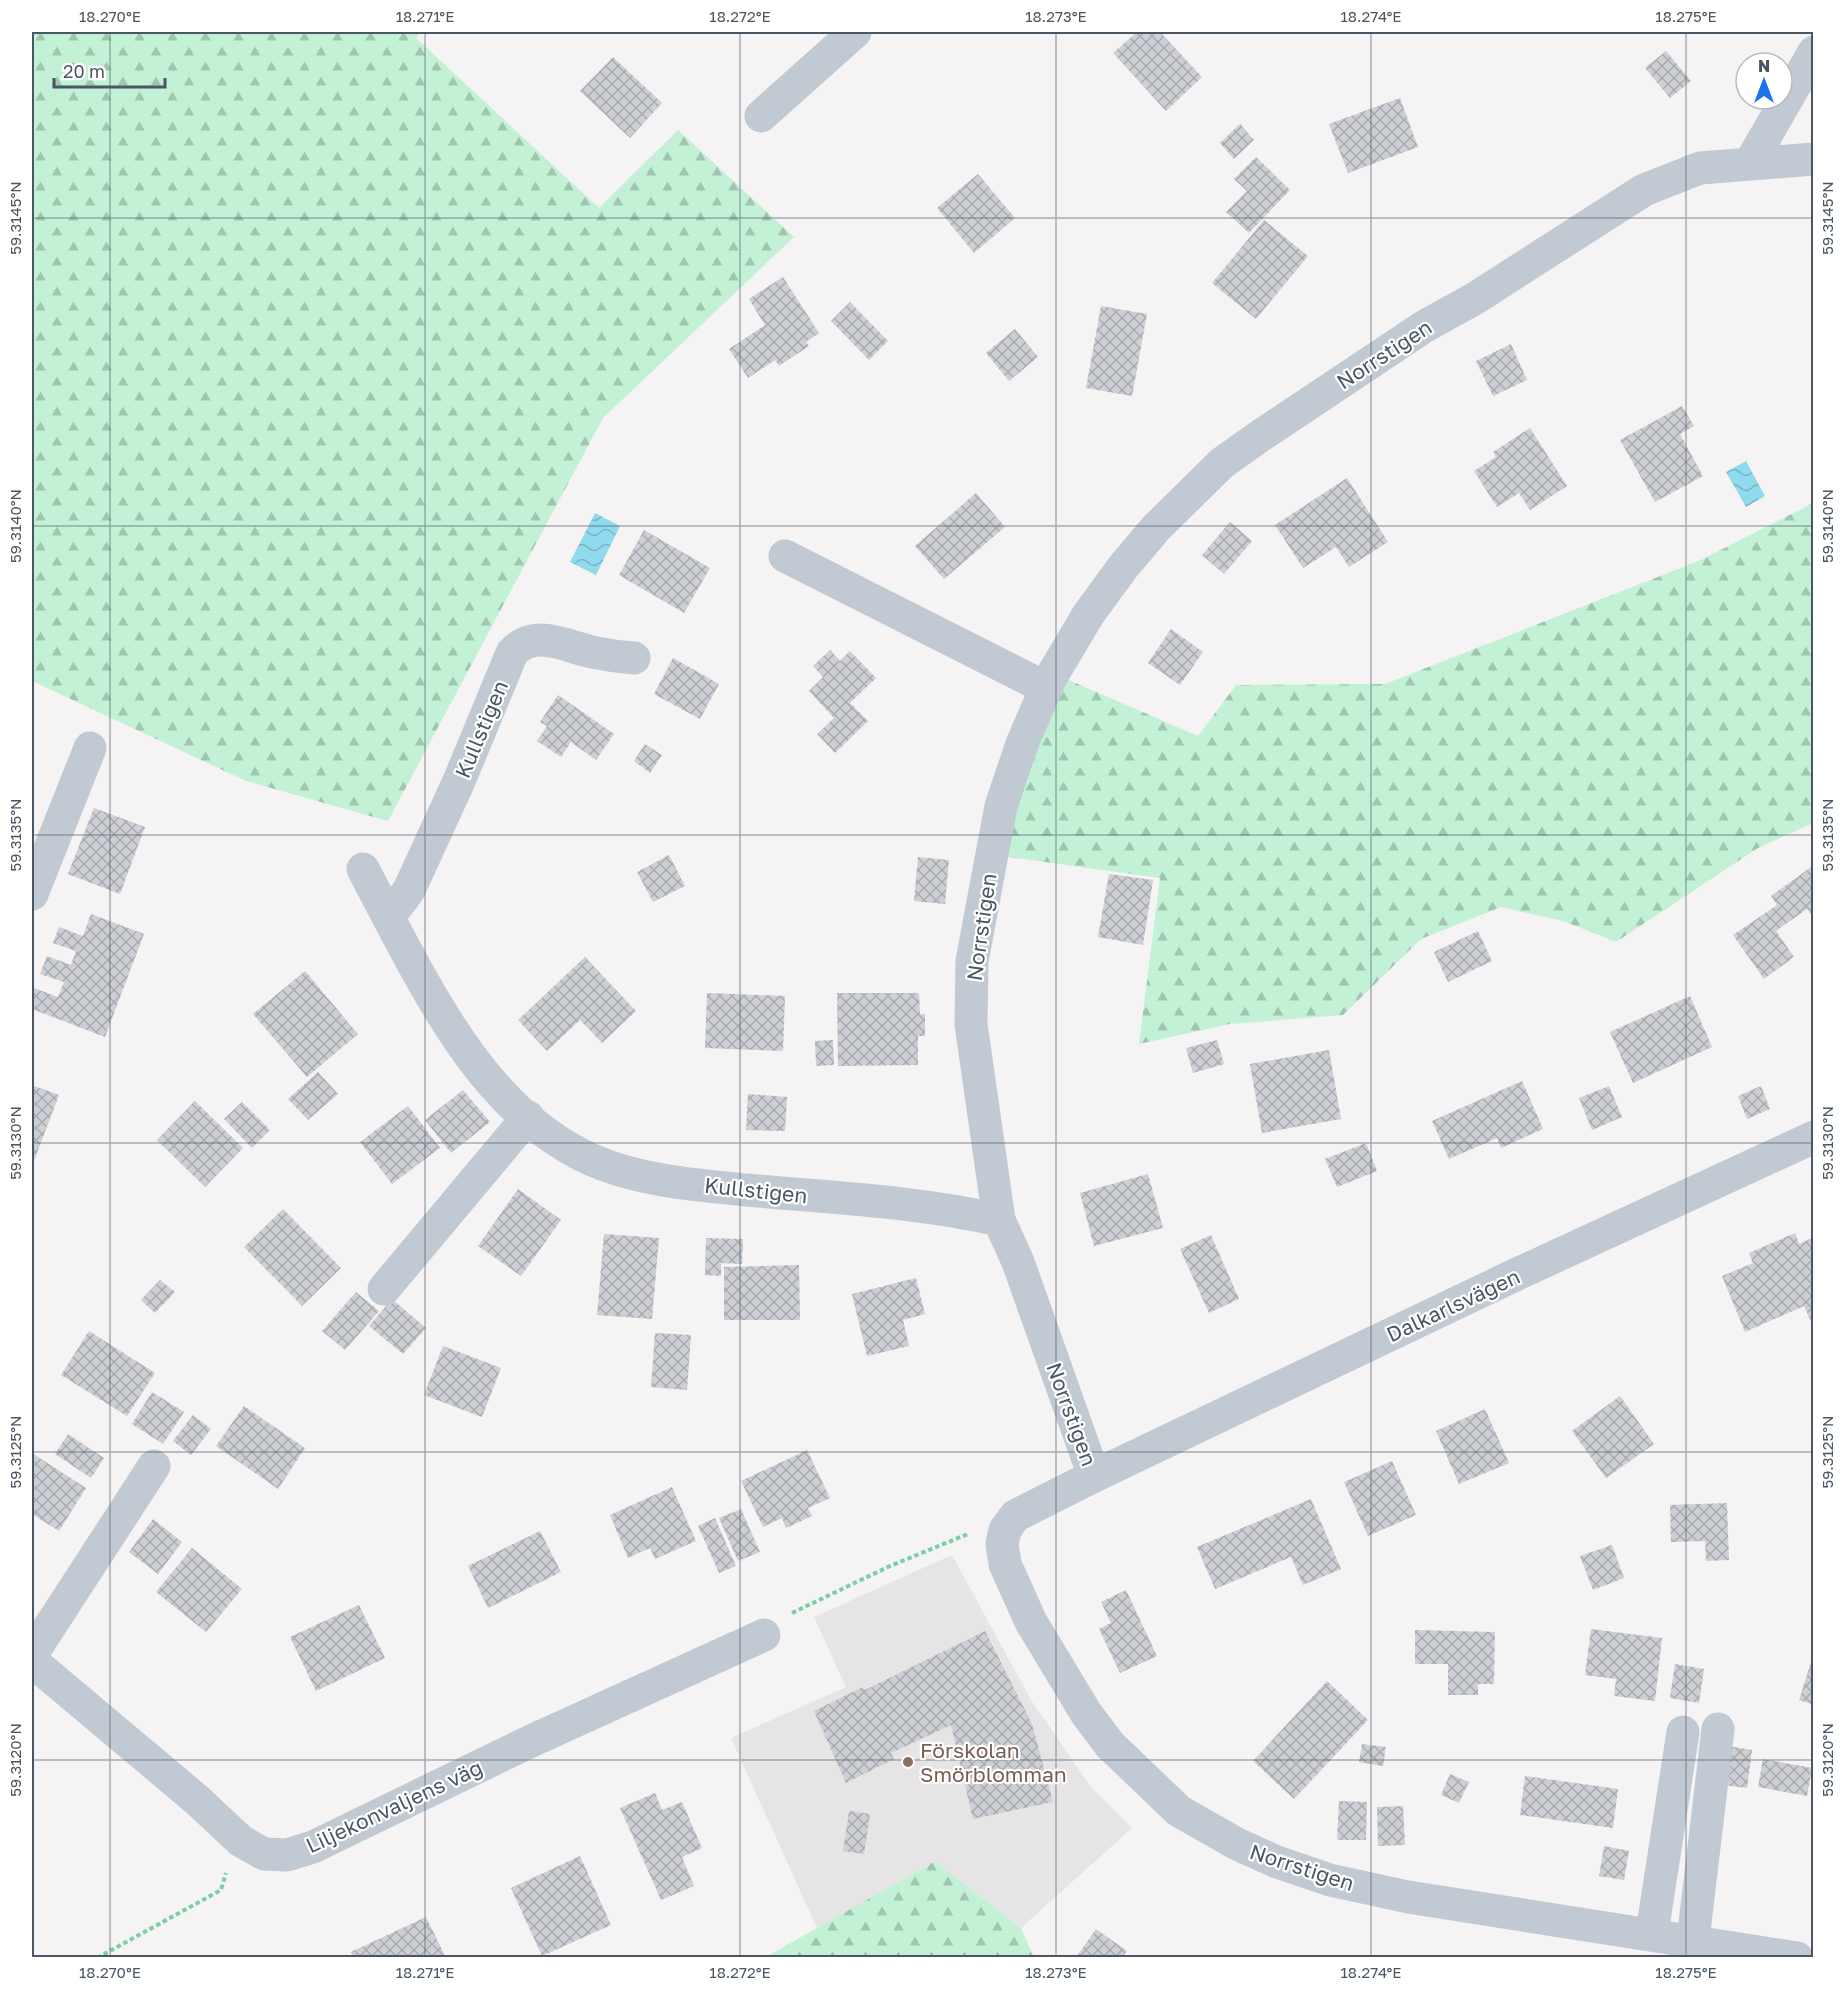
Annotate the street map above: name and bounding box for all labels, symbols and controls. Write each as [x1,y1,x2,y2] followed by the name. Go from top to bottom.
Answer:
[79,7,141,25] text: 18.270°E
[396,7,454,25] text: 18.271°E
[709,7,771,25] text: 18.272°E
[1025,7,1087,25] text: 18.273°E
[1341,7,1401,25] text: 18.274°E
[1655,7,1717,25] text: 18.275°E
[54,51,165,89] scale bar
[1734,51,1794,111] north arrow
[1758,56,1770,76] text: N
[63,60,105,82] text: 20 m
[6,181,24,255] text: 59.3145°N
[1818,181,1836,255] text: 59.3145°N
[1332,314,1436,394] street label: Norrstigen
[6,489,24,563] text: 59.3140°N
[1818,489,1836,563] text: 59.3140°N
[449,676,513,782] street label: Kullstigen
[6,798,24,872] text: 59.3135°N
[1818,798,1836,872] text: 59.3135°N
[961,872,1001,982] street label: Norrstigen
[6,1106,24,1180] text: 59.3130°N
[1818,1106,1836,1180] text: 59.3130°N
[703,1172,809,1208] street label: Kullstigen
[1382,1263,1524,1347] street label: Dalkarlsvägen
[1041,1359,1103,1469] street label: Norrstigen
[6,1416,24,1488] text: 59.3125°N
[1818,1416,1836,1488] text: 59.3125°N
[6,1723,24,1797] text: 59.3120°N
[1818,1723,1836,1797] text: 59.3120°N
[920,1737,1067,1787] place label: Förskolan Smörblomman
[302,1754,486,1858] street label: Liljekonvaljens väg
[901,1755,915,1769] marker: Förskolan Smörblomman
[1247,1838,1357,1896] street label: Norrstigen
[79,1963,141,1981] text: 18.270°E
[396,1963,454,1981] text: 18.271°E
[709,1963,771,1981] text: 18.272°E
[1025,1963,1087,1981] text: 18.273°E
[1341,1963,1401,1981] text: 18.274°E
[1655,1963,1717,1981] text: 18.275°E

